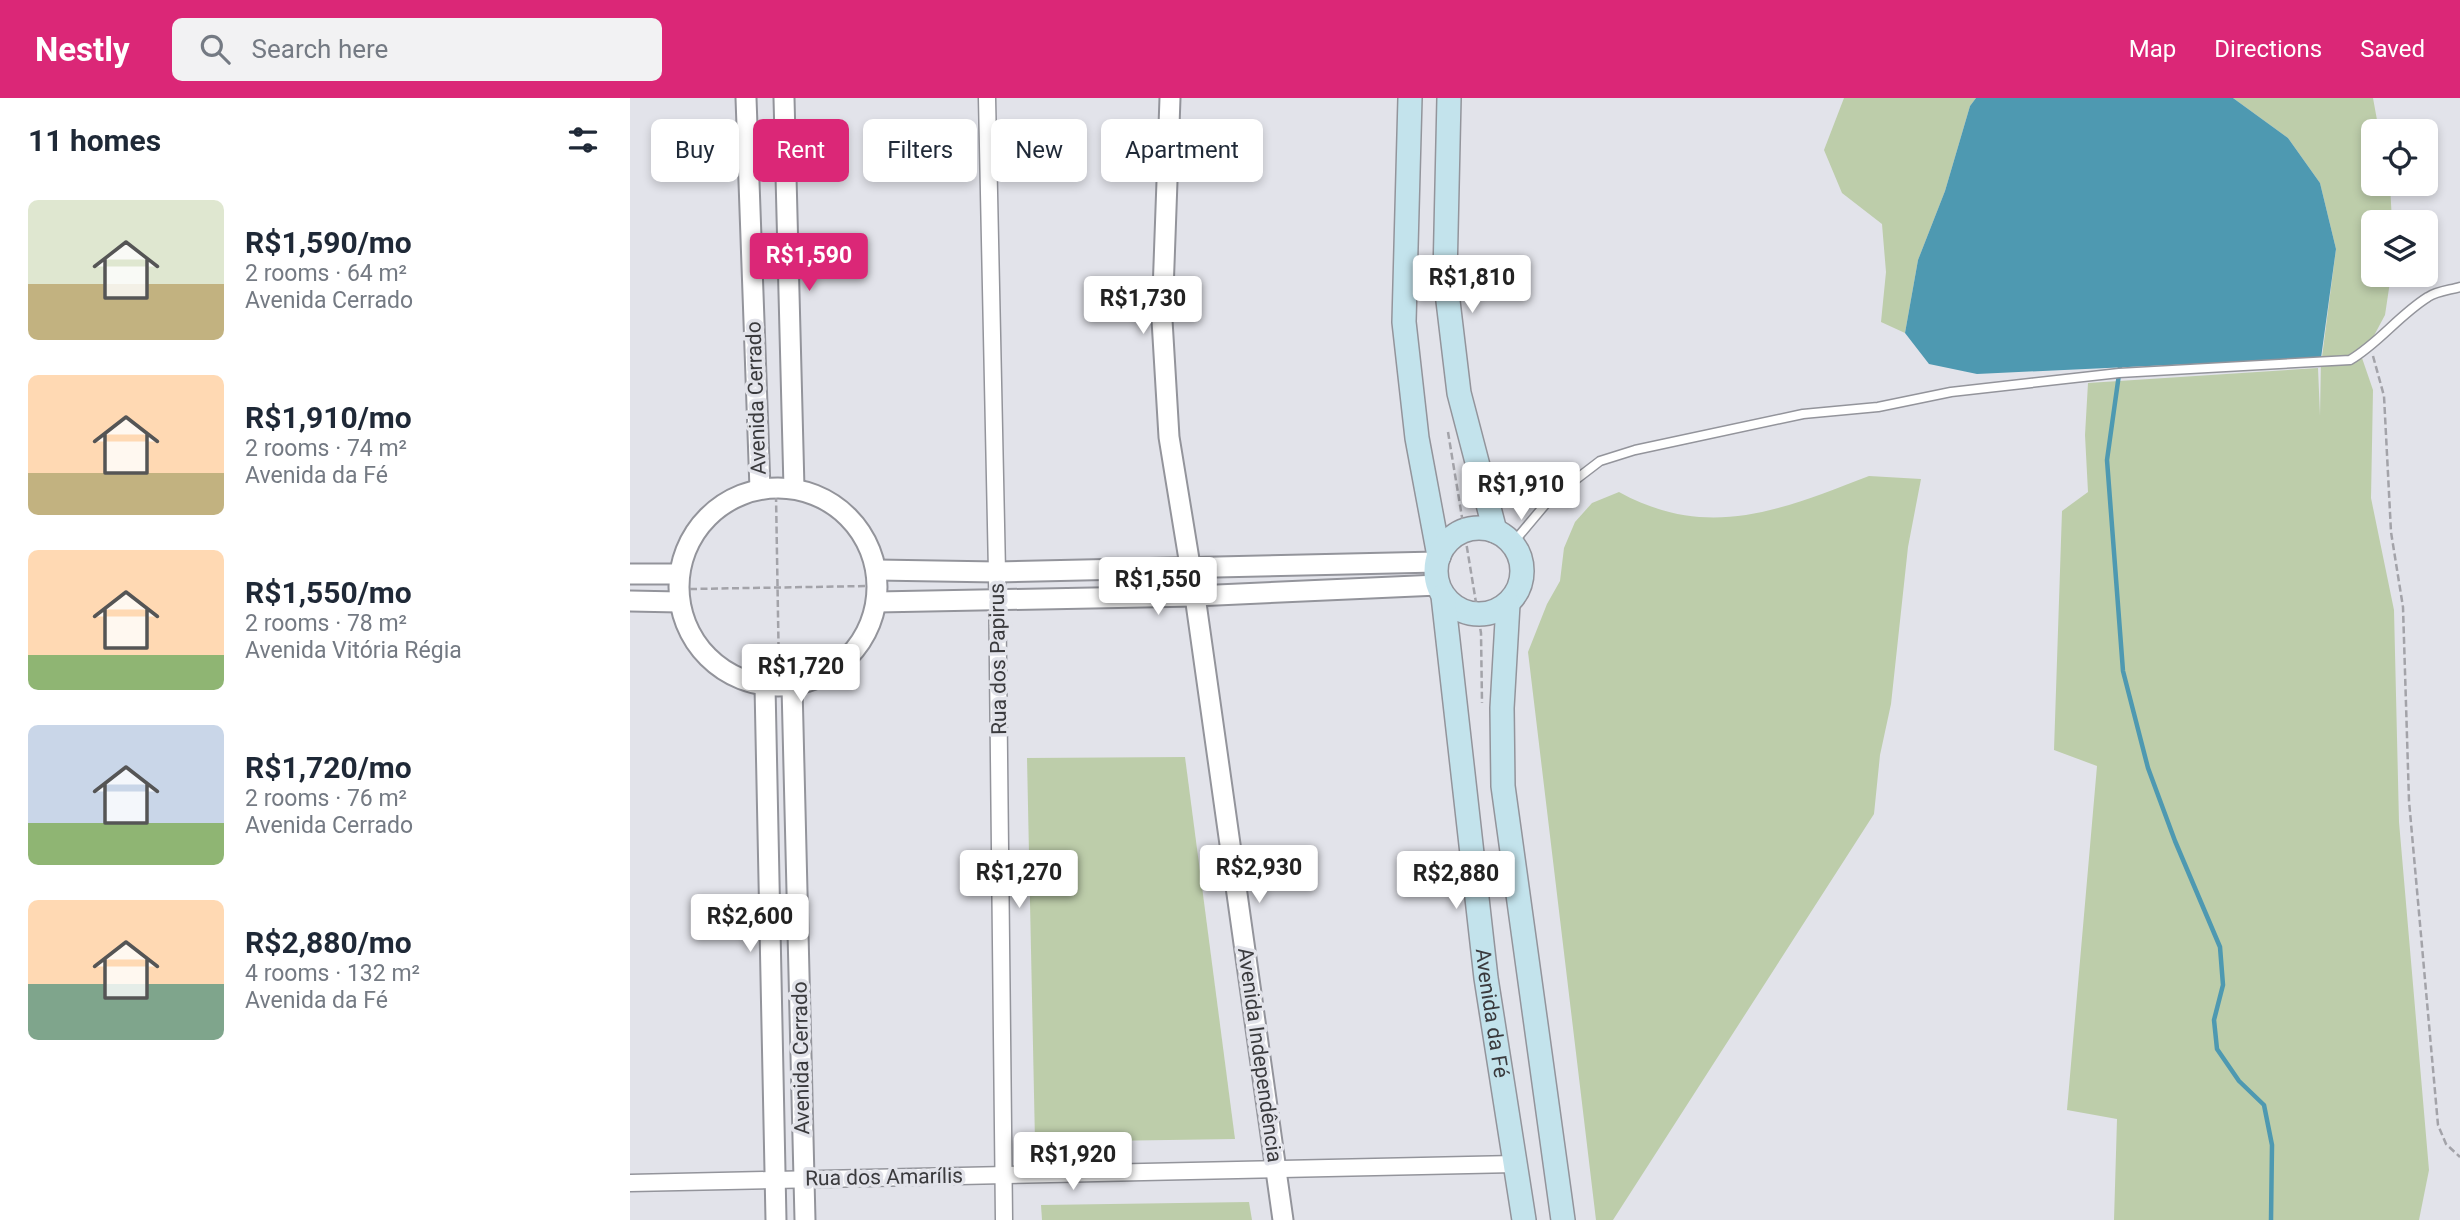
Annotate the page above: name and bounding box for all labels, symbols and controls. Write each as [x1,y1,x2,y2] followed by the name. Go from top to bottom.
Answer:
[172,18,662,81] search box
[35,30,130,69] text: Nestly
[196,30,234,68] icon: search
[252,34,388,64] text: Search here
[2129,35,2176,63] text: Map
[2214,35,2322,63] text: Directions
[2360,35,2425,63] text: Saved
[651,119,739,182] chip: Buy
[753,119,849,182] chip: Rent
[863,119,977,182] chip: Filters
[991,119,1087,182] chip: New
[1101,119,1263,182] chip: Apartment
[2361,119,2438,287] map controls
[2361,119,2438,196] button: locate
[564,121,602,159] icon: filters
[28,123,161,158] text: 11 homes
[2361,210,2438,287] button: layers
[245,225,412,260] text: R$1,590/mo
[84,228,168,312] icon: home
[744,234,874,293] pin: R$1,590
[766,242,852,269] text: R$1,590
[1407,256,1537,315] pin: R$1,810
[245,260,407,287] text: 2 rooms · 64 m²
[1429,264,1515,291] text: R$1,810
[1078,276,1208,336] pin: R$1,730
[1100,285,1186,312] text: R$1,730
[245,287,413,314] text: Avenida Cerrado
[741,321,771,475] street label: Avenida Cerrado
[245,400,412,435] text: R$1,910/mo
[84,403,168,487] icon: home
[245,435,407,462] text: 2 rooms · 74 m²
[245,462,388,489] text: Avenida da Fé
[1456,462,1586,522] pin: R$1,910
[1478,471,1564,498] text: R$1,910
[1093,558,1223,617] pin: R$1,550
[1115,566,1201,593] text: R$1,550
[245,575,412,610] text: R$1,550/mo
[84,578,168,662] icon: home
[985,583,1011,735] street label: Rua dos Papirus
[245,610,407,637] text: 2 rooms · 78 m²
[245,637,462,664] text: Avenida Vitória Régia
[736,644,866,704] pin: R$1,720
[758,653,844,680] text: R$1,720
[245,750,412,785] text: R$1,720/mo
[84,753,168,837] icon: home
[245,785,407,812] text: 2 rooms · 76 m²
[245,812,413,839] text: Avenida Cerrado
[1194,846,1324,905] pin: R$2,930
[954,850,1084,910] pin: R$1,270
[1391,852,1521,911] pin: R$2,880
[1216,854,1302,881] text: R$2,930
[976,859,1062,886] text: R$1,270
[1413,860,1499,887] text: R$2,880
[685,894,815,954] pin: R$2,600
[707,903,793,930] text: R$2,600
[245,925,412,960] text: R$2,880/mo
[84,928,168,1012] icon: home
[1233,946,1287,1164] street label: Avenida Independência
[1471,947,1514,1080] street label: Avenida da Fé
[245,960,420,987] text: 4 rooms · 132 m²
[788,981,814,1135] street label: Avenida Cerrado
[245,987,388,1014] text: Avenida da Fé
[1008,1132,1138,1192] pin: R$1,920
[1030,1141,1116,1168] text: R$1,920
[805,1164,963,1190] street label: Rua dos Amarílis

